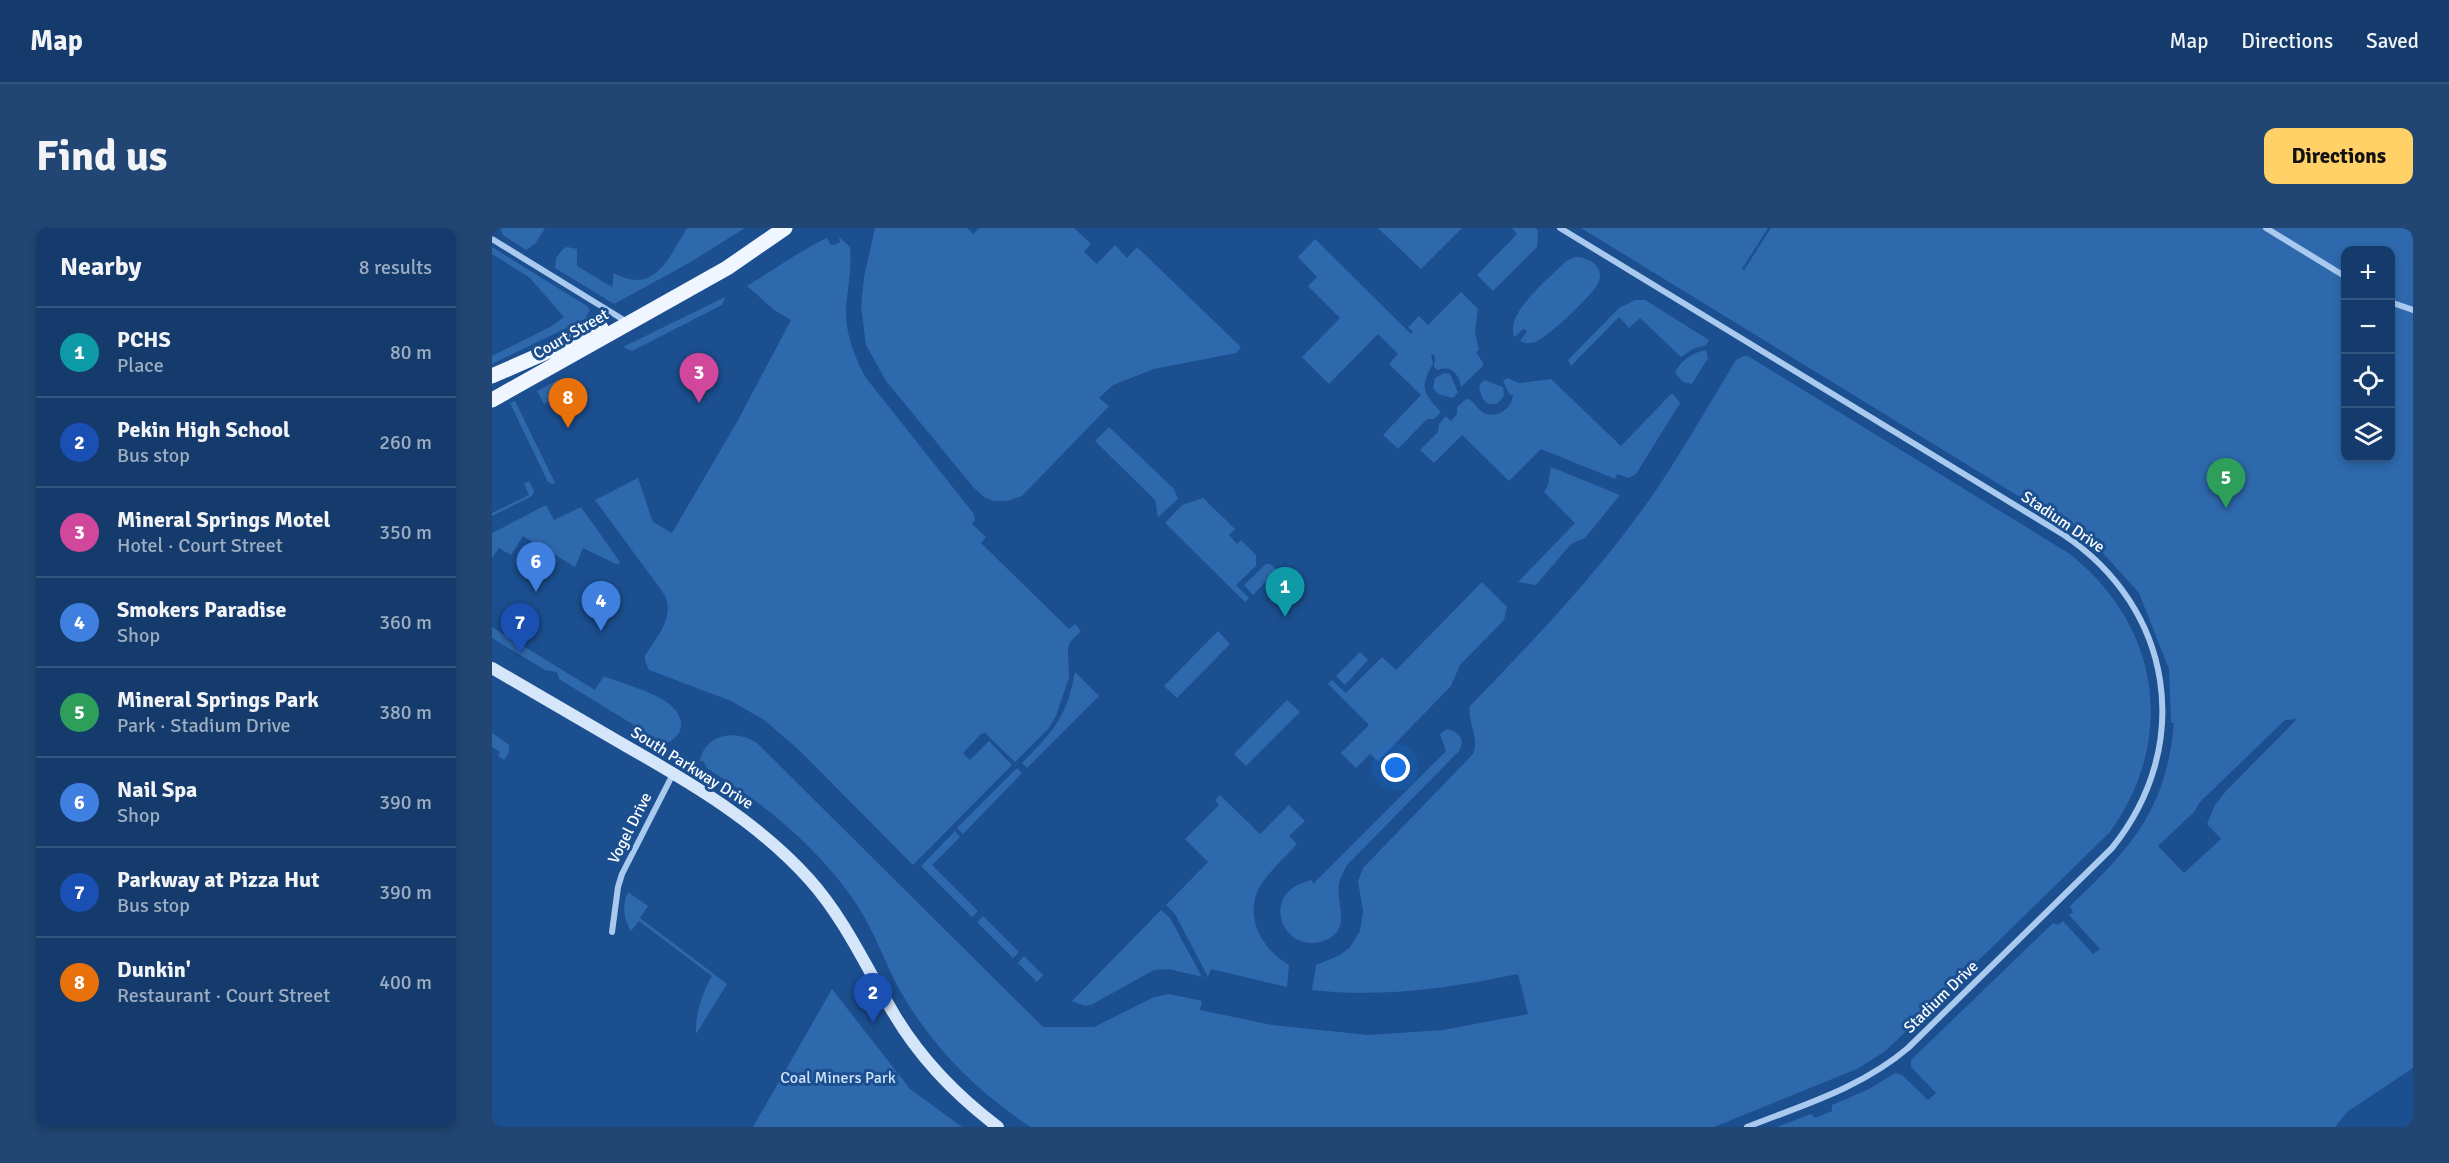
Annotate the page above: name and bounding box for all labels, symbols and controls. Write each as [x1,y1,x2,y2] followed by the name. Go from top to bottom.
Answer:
[30,24,83,58] text: Map
[2170,28,2208,54] text: Map
[2241,28,2333,54] text: Directions
[2366,28,2419,54] text: Saved
[2264,128,2413,184] button: Directions
[36,131,167,182] text: Find us
[2341,246,2395,462] map controls
[2341,246,2395,300] button: +
[60,251,141,283] text: Nearby
[359,255,432,280] text: 8 results
[2341,300,2395,354] button: −
[530,304,613,364] street label: Court Street
[117,326,171,353] text: PCHS
[74,340,85,365] text: 1
[390,340,432,365] text: 80 m
[117,353,164,378] text: Place
[680,354,718,403] pin: 3
[2341,354,2395,408] button: locate
[548,378,588,428] pin: 8
[2341,408,2395,462] button: layers
[117,416,290,443] text: Pekin High School
[74,430,85,455] text: 2
[379,430,432,455] text: 260 m
[117,443,190,468] text: Bus stop
[2206,458,2246,508] pin: 5
[2018,487,2108,557] street label: Stadium Drive
[117,506,330,533] text: Mineral Springs Motel
[74,520,85,545] text: 3
[379,520,432,545] text: 350 m
[117,533,283,558] text: Hotel · Court Street
[516,542,555,592] pin: 6
[1266,568,1304,617] pin: 1
[582,582,620,631] pin: 4
[117,596,287,623] text: Smokers Paradise
[501,604,540,653] pin: 7
[74,610,85,635] text: 4
[379,610,432,635] text: 360 m
[117,623,160,648] text: Shop
[117,686,319,713] text: Mineral Springs Park
[74,700,85,725] text: 5
[379,700,432,725] text: 380 m
[117,713,290,738] text: Park · Stadium Drive
[627,722,757,814] street label: South Parkway Drive
[1381,753,1410,782] your location
[117,776,197,803] text: Nail Spa
[604,789,656,867] street label: Vogel Drive
[74,790,85,815] text: 6
[379,790,432,815] text: 390 m
[117,803,160,828] text: Shop
[117,866,319,893] text: Parkway at Pizza Hut
[74,880,85,905] text: 7
[379,880,432,905] text: 390 m
[117,893,190,918] text: Bus stop
[117,956,191,983] text: Dunkin'
[1899,956,1983,1038] street label: Stadium Drive
[74,970,85,995] text: 8
[379,970,432,995] text: 400 m
[854,974,892,1023] pin: 2
[117,983,330,1008] text: Restaurant · Court Street
[780,1068,896,1088] park label: Coal Miners Park

